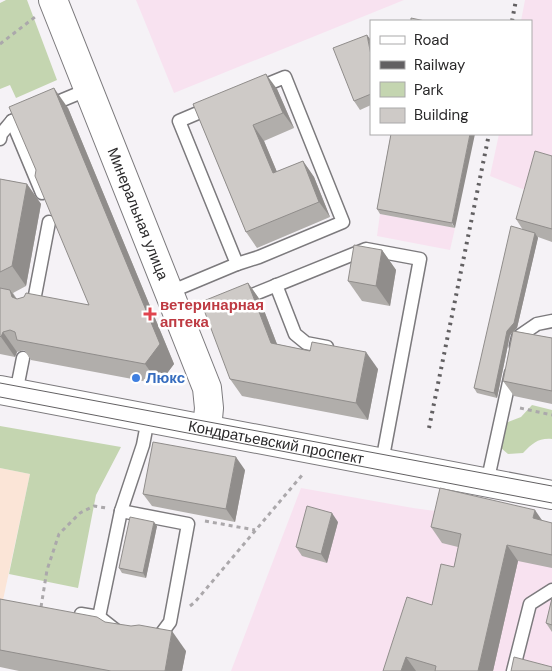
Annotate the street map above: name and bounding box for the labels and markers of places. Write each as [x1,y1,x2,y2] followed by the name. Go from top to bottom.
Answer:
[160,295,264,332] place label: ветеринарная аптека
[144,308,156,320] marker: ветеринарная аптека
[146,368,185,388] place label: Люкс
[130,372,142,384] marker: Люкс

